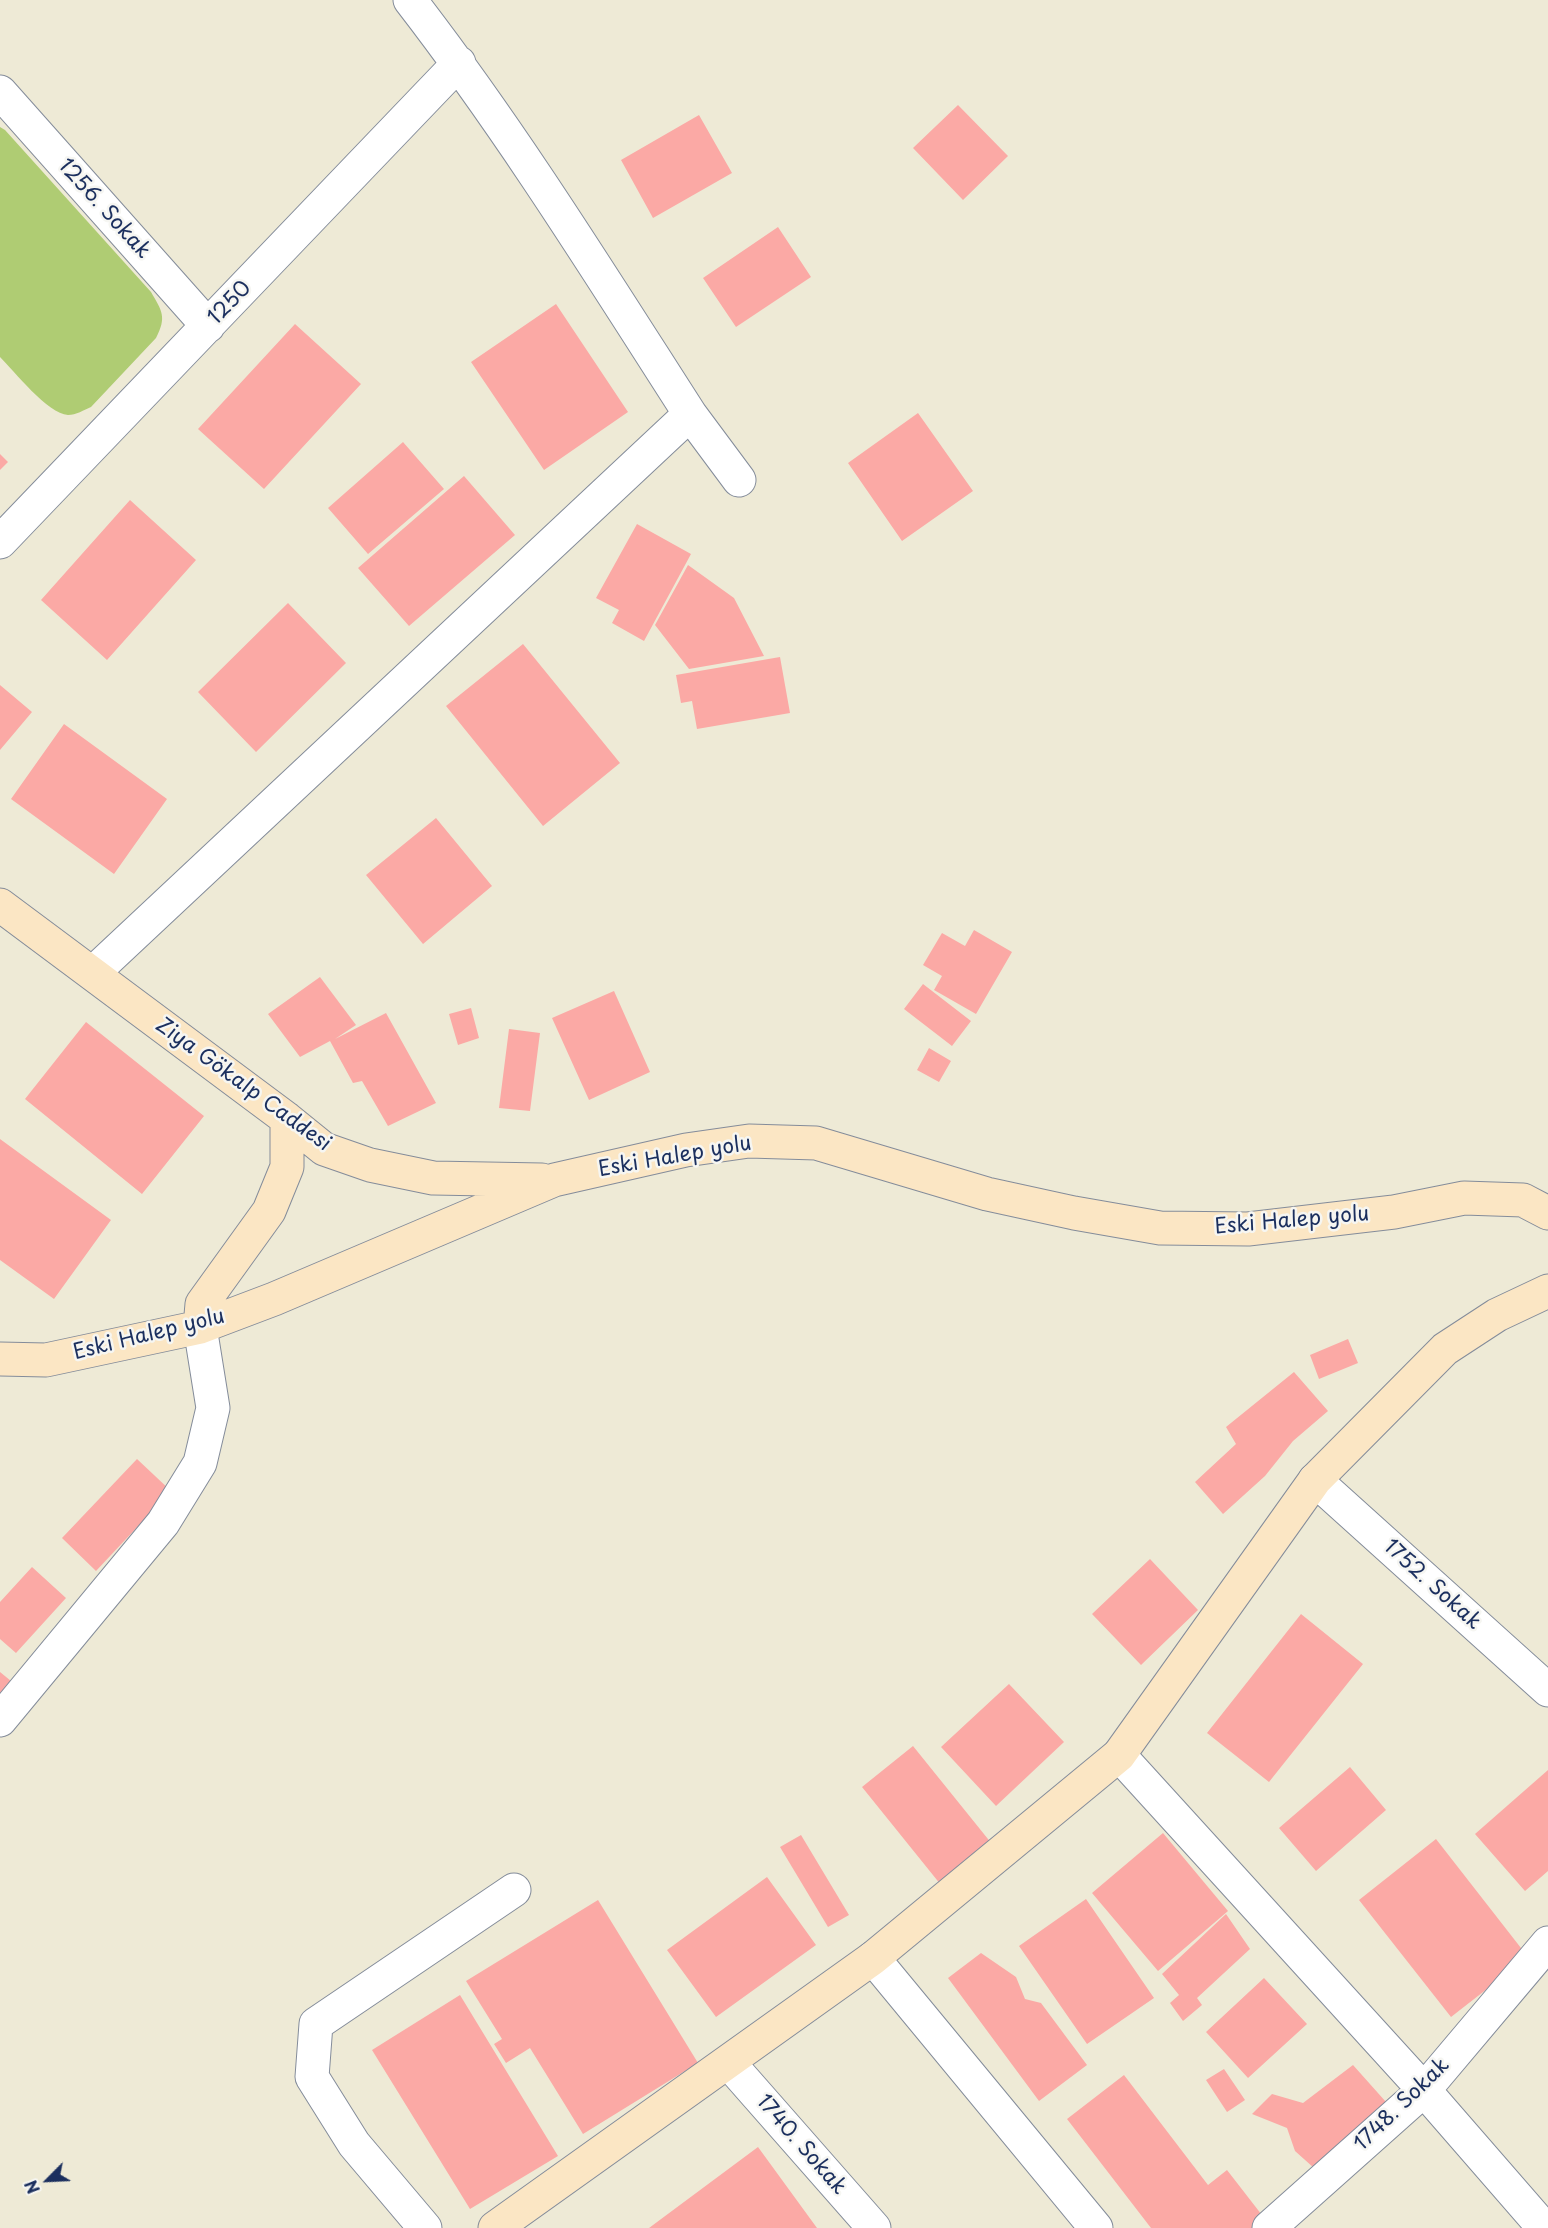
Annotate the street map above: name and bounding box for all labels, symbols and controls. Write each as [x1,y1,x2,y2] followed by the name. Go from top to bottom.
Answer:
[53,154,155,264] street label: 1256. Sokak
[203,276,257,330] street label: 1250
[150,1013,336,1157] street label: Ziya Gökalp Caddesi
[597,1131,753,1183] street label: Eski Halep yolu
[1214,1202,1370,1240] street label: Eski Halep yolu
[71,1304,227,1366] street label: Eski Halep yolu
[1378,1535,1486,1635] street label: 1752. Sokak
[1349,2053,1455,2157] street label: 1748. Sokak
[751,2090,851,2200] street label: 1740. Sokak
[18,2150,78,2210] north arrow
[18,2177,45,2198] text: N

